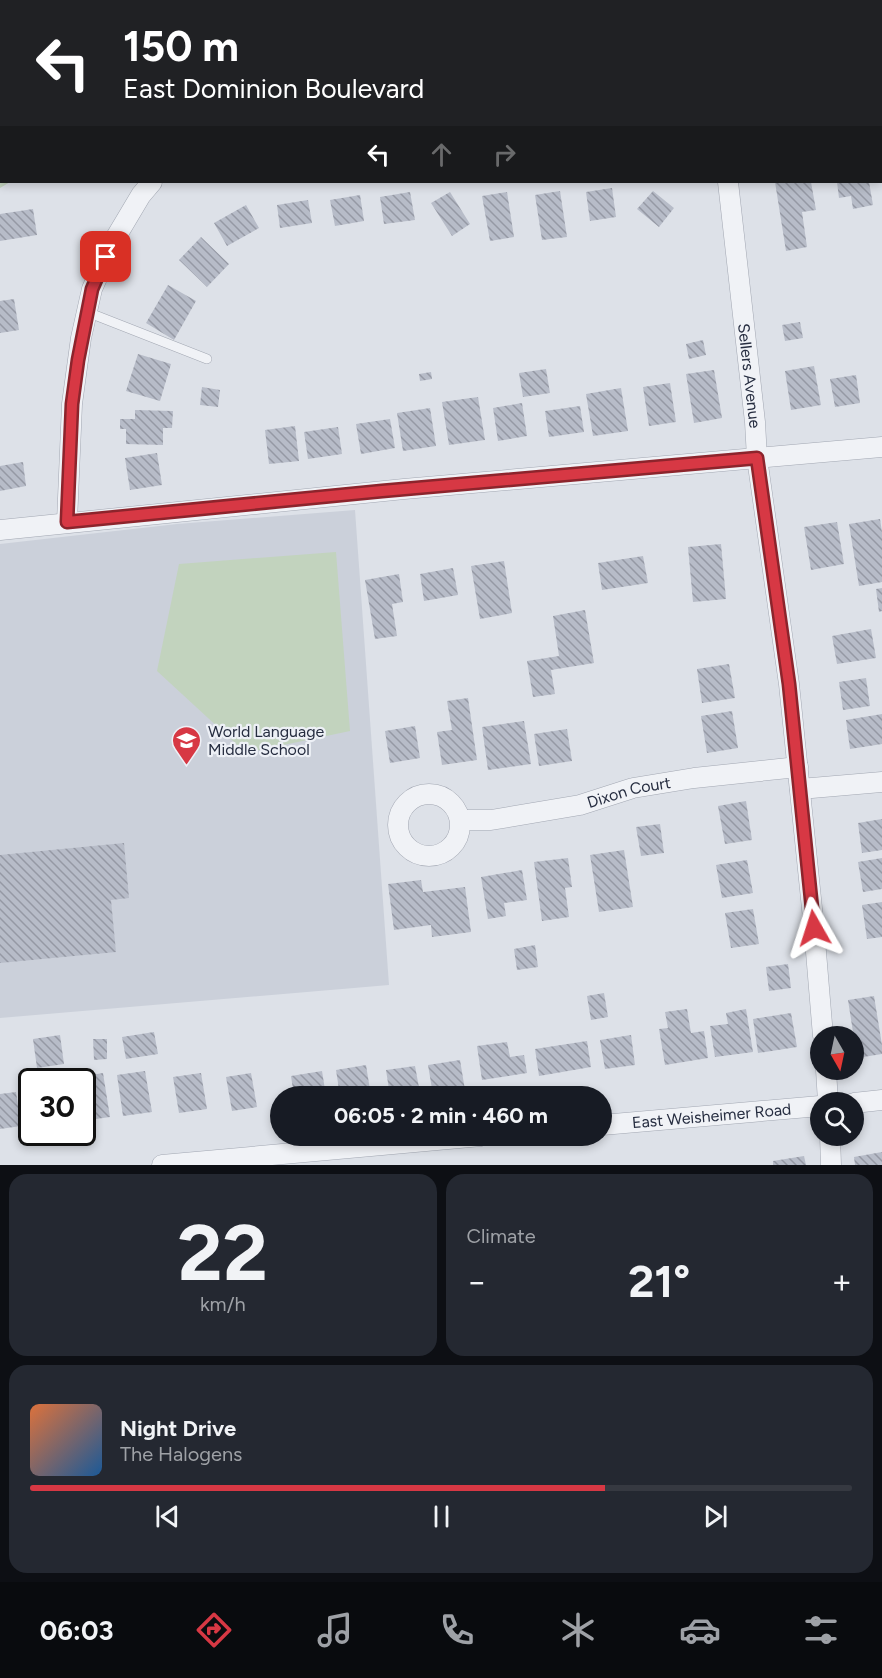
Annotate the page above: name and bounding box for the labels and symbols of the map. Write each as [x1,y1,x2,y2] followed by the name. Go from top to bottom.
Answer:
[80,231,131,282] pin
[734,322,765,429] street label: Sellers Avenue
[208,722,325,759] place label: World Language Middle School
[171,724,203,766] school or university icon: World Language Middle School
[585,772,672,812] street label: Dixon Court
[782,896,846,960] position arrow
[810,1026,864,1080] north arrow
[18,1068,96,1146] speed limit sign: 30
[631,1099,792,1132] street label: East Weisheimer Road

